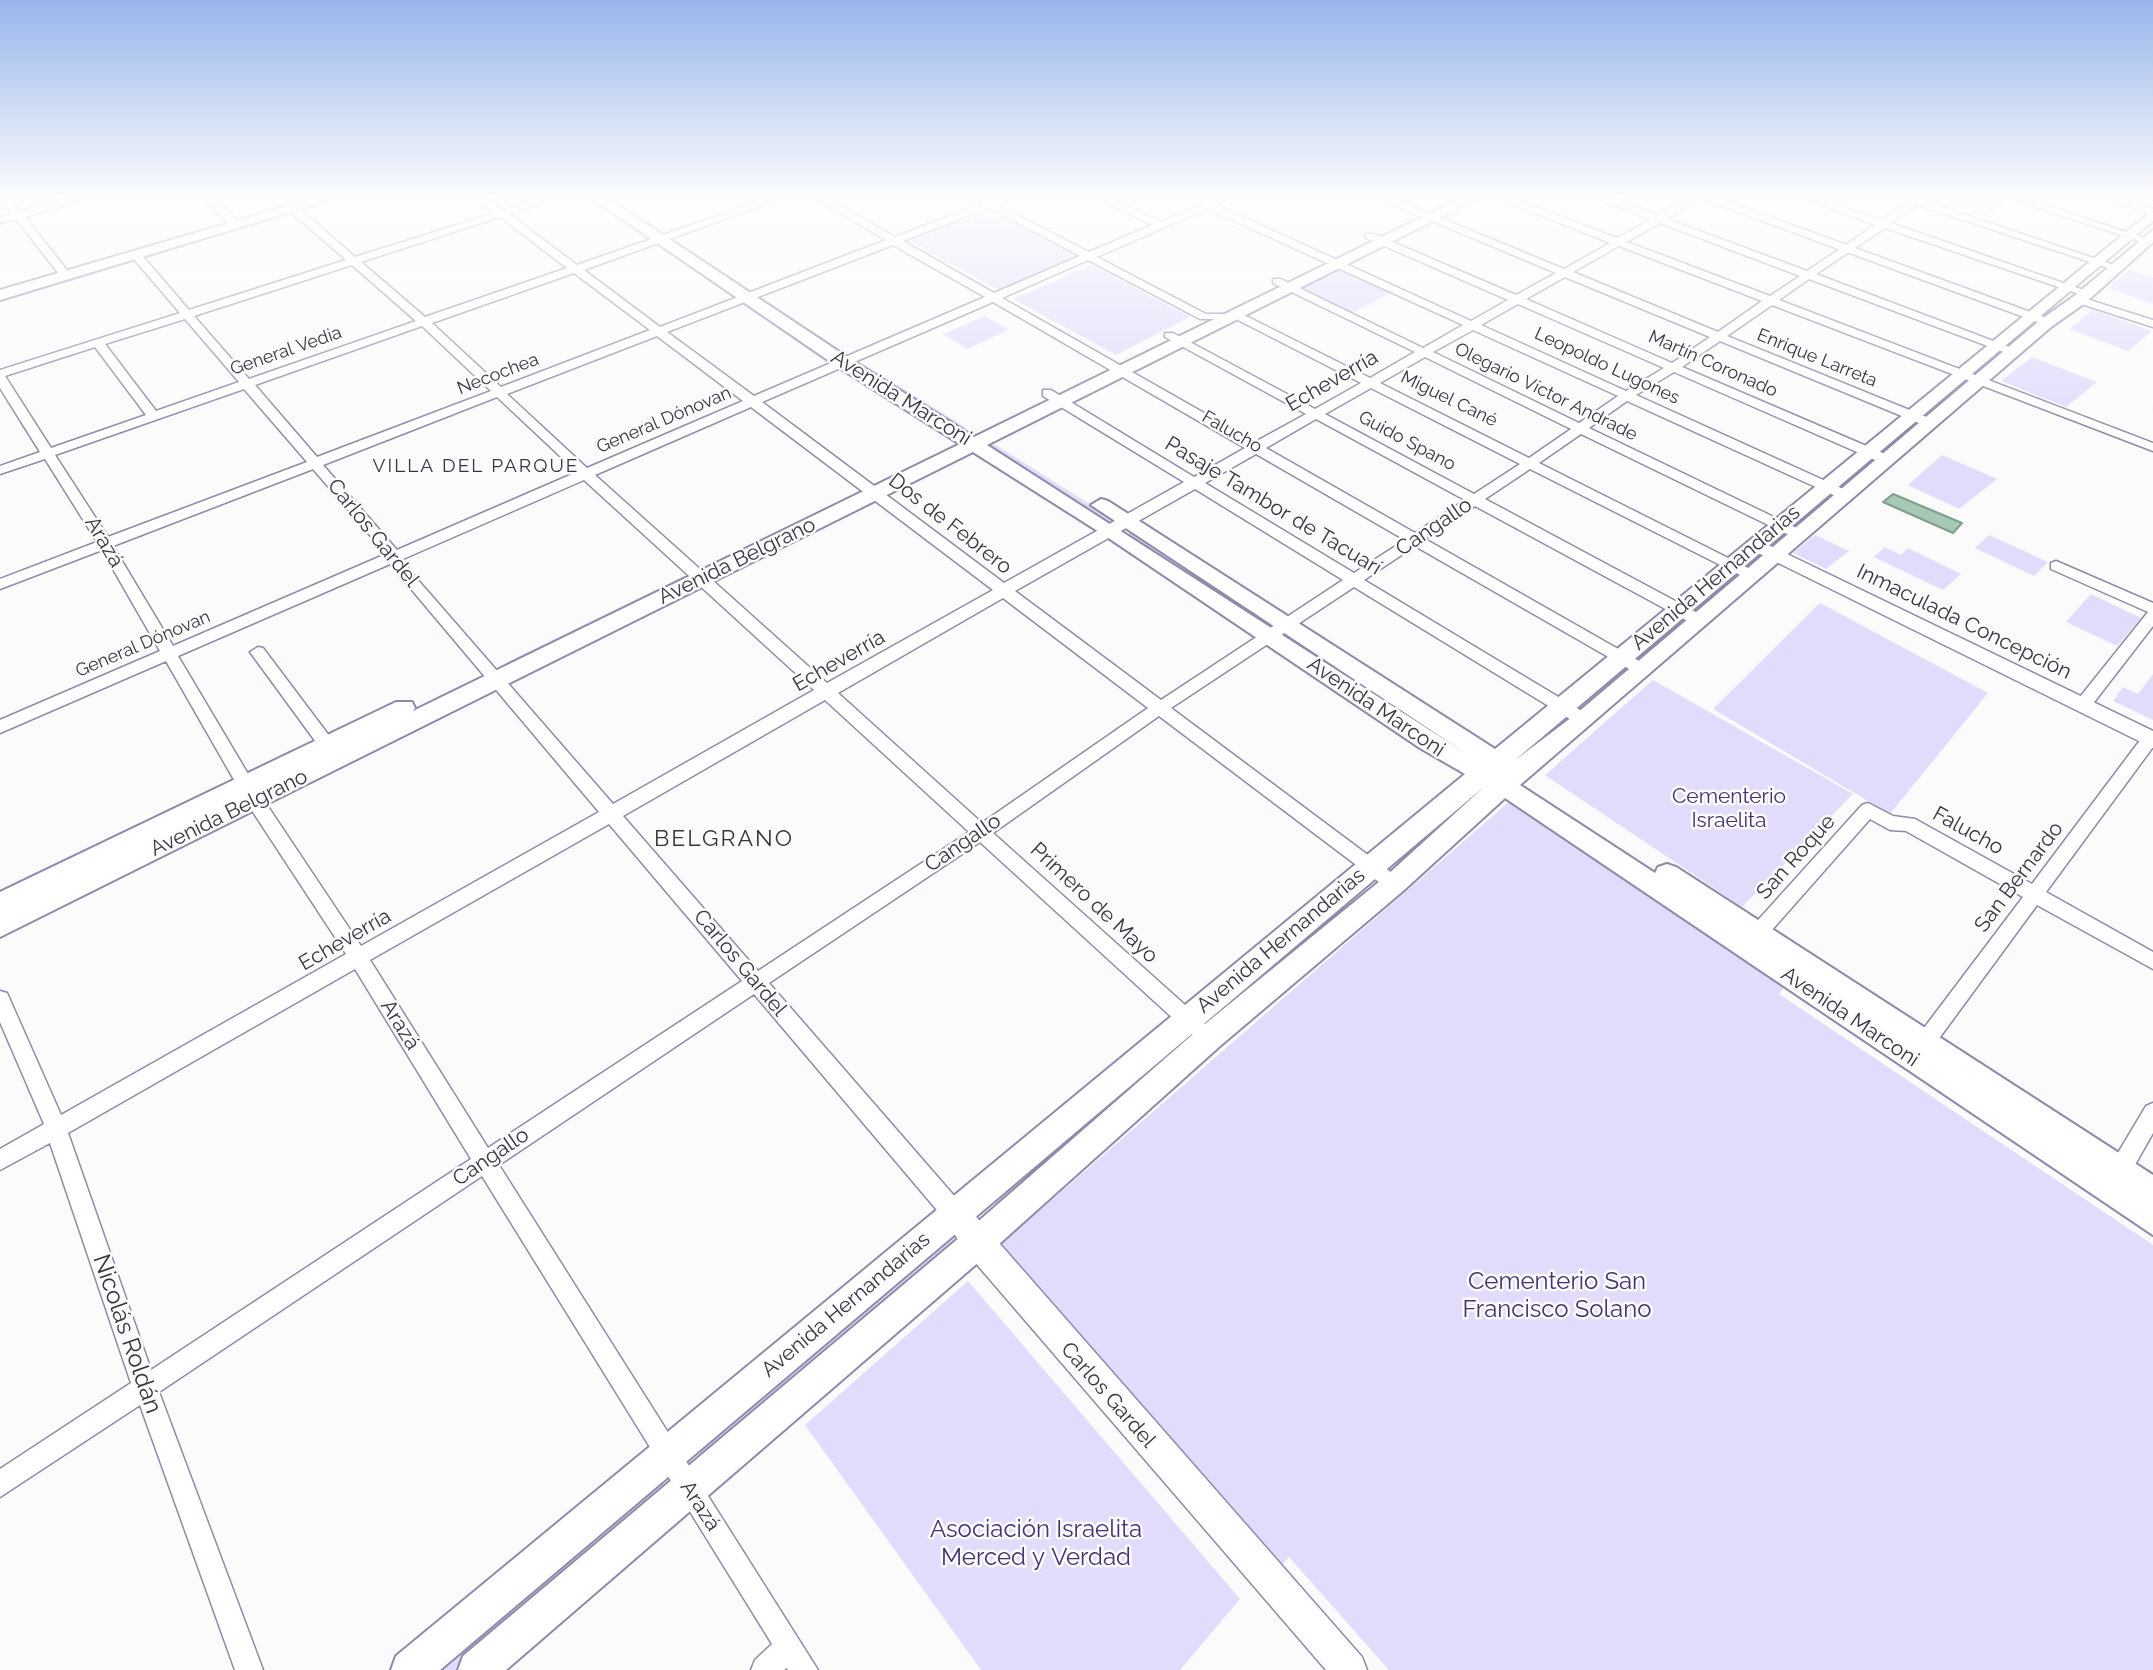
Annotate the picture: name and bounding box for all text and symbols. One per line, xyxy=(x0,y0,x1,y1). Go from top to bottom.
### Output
street label: General Vedia xyxy=(227,322,345,380)
street label: Leopoldo Lugones xyxy=(1531,323,1683,409)
street label: Enrique Larreta xyxy=(1754,324,1880,392)
street label: Martín Coronado xyxy=(1645,326,1781,402)
street label: Olegario Víctor Andrade xyxy=(1451,338,1641,446)
street label: Avenida Marconi xyxy=(826,345,976,451)
street label: Echeverría xyxy=(1281,345,1383,417)
street label: Necochea xyxy=(454,349,542,399)
street label: Miguel Cané xyxy=(1397,366,1501,432)
street label: General Dónovan xyxy=(593,382,735,458)
street label: Falucho xyxy=(1198,406,1266,458)
street label: Guido Spano xyxy=(1355,406,1459,476)
street label: Pasaje Tambor de Tacuarí xyxy=(1160,431,1386,581)
district label: VILLA DEL PARQUE xyxy=(375,455,577,477)
street label: Dos de Febrero xyxy=(883,468,1017,580)
street label: Carlos Gardel xyxy=(322,474,424,592)
street label: Cangallo xyxy=(1391,492,1477,562)
street label: Avenida Hernandarias xyxy=(1627,500,1805,656)
street label: Arazá xyxy=(79,512,129,572)
street label: Avenida Belgrano xyxy=(654,512,820,610)
street label: Inmaculada Concepción xyxy=(1852,559,2076,685)
street label: General Dónovan xyxy=(72,606,214,682)
street label: Echeverría xyxy=(788,625,890,697)
street label: Avenida Marconi xyxy=(1302,652,1450,762)
street label: Avenida Belgrano xyxy=(146,764,312,862)
park label: Cementerio Israelita xyxy=(1672,784,1786,834)
street label: Falucho xyxy=(1928,801,2008,861)
street label: Cangallo xyxy=(920,808,1006,878)
street label: San Roque xyxy=(1751,809,1841,905)
street label: San Bernardo xyxy=(1969,817,2069,937)
district label: BELGRANO xyxy=(655,825,793,853)
street label: Primero de Mayo xyxy=(1025,837,1163,969)
street label: Avenida Hernandarias xyxy=(1192,863,1370,1019)
street label: Echeverría xyxy=(294,904,396,976)
street label: Carlos Gardel xyxy=(688,905,792,1021)
street label: Avenida Marconi xyxy=(1776,962,1924,1072)
street label: Arazá xyxy=(375,995,425,1055)
street label: Cangallo xyxy=(448,1122,534,1192)
street label: Avenida Hernandarias xyxy=(757,1227,935,1383)
street label: Nicolás Roldán xyxy=(86,1251,168,1417)
park label: Cementerio San Francisco Solano xyxy=(1463,1268,1651,1324)
street label: Carlos Gardel xyxy=(1055,1337,1161,1453)
street label: Arazá xyxy=(675,1476,725,1536)
park label: Asociación Israelita Merced y Verdad xyxy=(930,1516,1142,1572)

